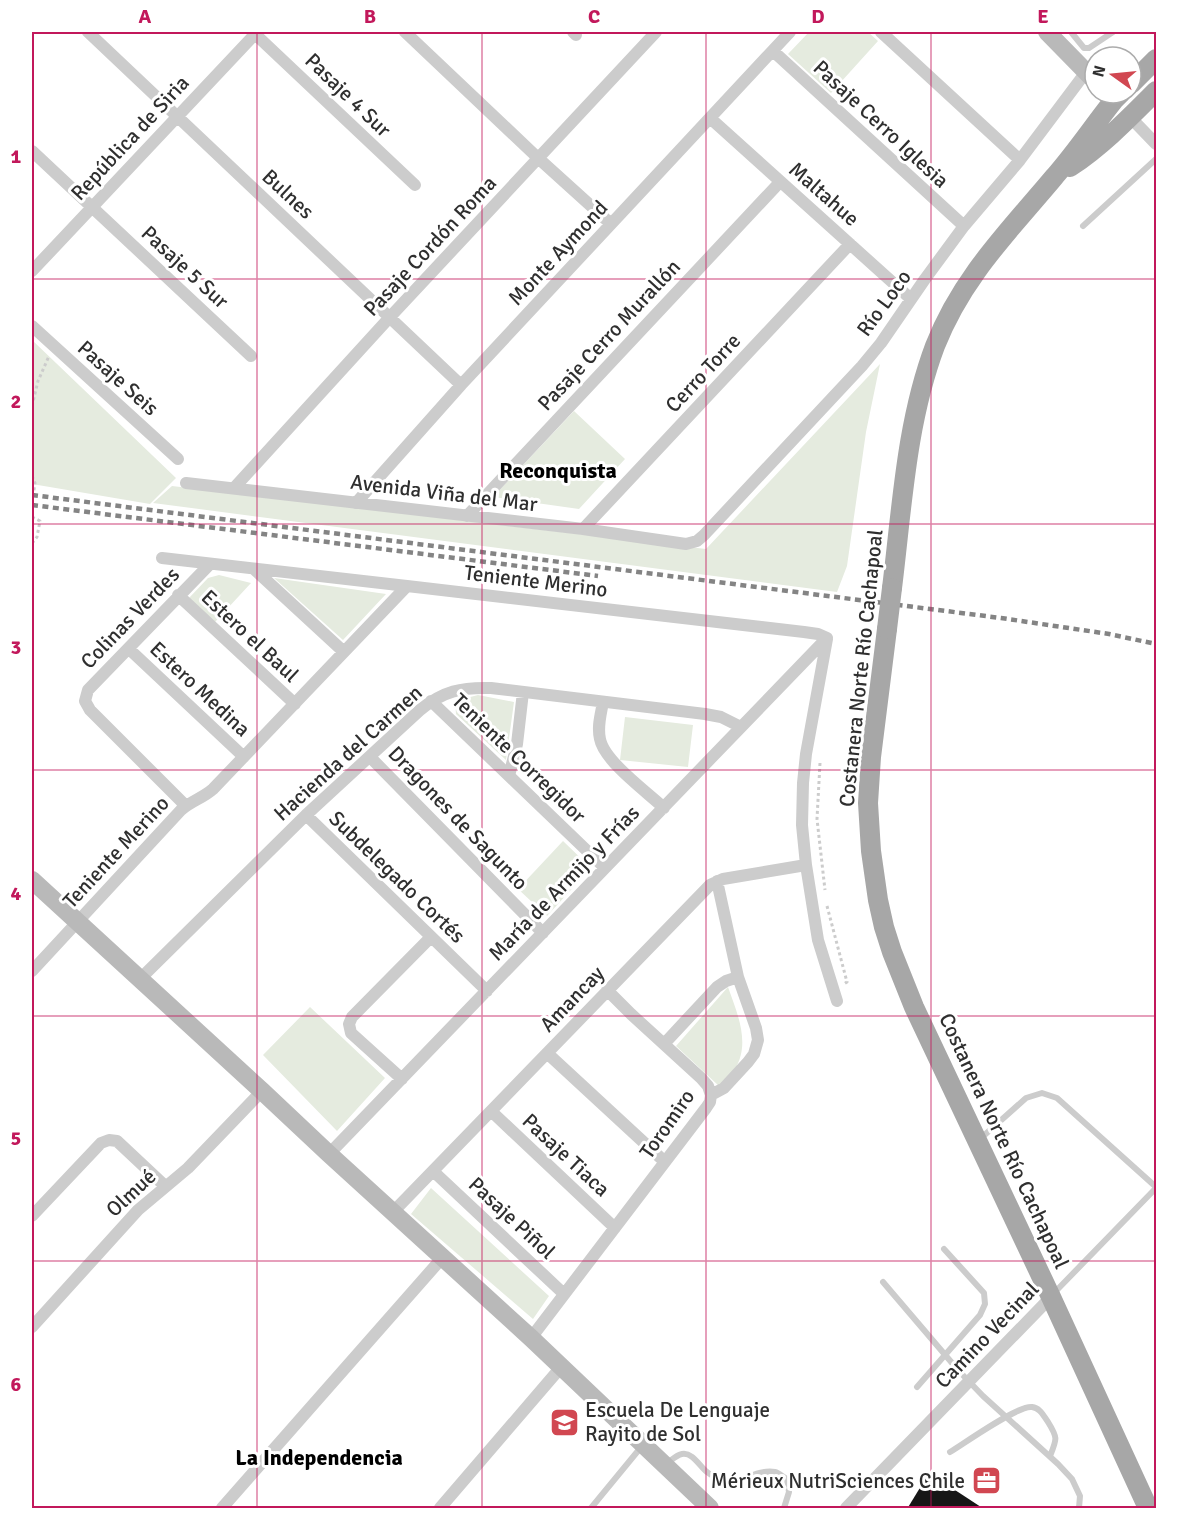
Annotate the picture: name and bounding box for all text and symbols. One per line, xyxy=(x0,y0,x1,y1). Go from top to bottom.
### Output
text: A xyxy=(139,4,152,29)
text: B xyxy=(364,4,376,29)
text: C xyxy=(588,4,600,29)
text: D xyxy=(811,4,825,29)
text: E xyxy=(1037,4,1049,29)
north arrow xyxy=(1083,45,1143,105)
street label: Pasaje 4 Sur xyxy=(299,48,397,143)
street label: Pasaje Cerro Iglesia xyxy=(808,55,954,193)
text: N xyxy=(1088,63,1111,79)
street label: República de Siria xyxy=(65,70,195,206)
text: 1 xyxy=(11,144,22,169)
street label: Maltahue xyxy=(783,156,865,232)
street label: Bulnes xyxy=(257,164,319,224)
street label: Pasaje Cordón Roma xyxy=(358,170,502,322)
street label: Monte Aymond xyxy=(503,195,613,311)
street label: Pasaje 5 Sur xyxy=(136,220,234,314)
street label: Pasaje Cerro Murallón xyxy=(532,254,686,416)
street label: Río Loco xyxy=(851,265,917,341)
street label: Cerro Torre xyxy=(660,328,746,418)
street label: Pasaje Seis xyxy=(72,335,164,421)
text: 2 xyxy=(11,389,21,414)
district label: Reconquista xyxy=(499,457,617,484)
street label: Avenida Viña del Mar xyxy=(349,469,539,517)
street label: Costanera Norte Río Cachapoal xyxy=(833,528,889,808)
street label: Teniente Merino xyxy=(463,559,609,603)
street label: Colinas Verdes xyxy=(75,562,185,674)
street label: Estero el Baul xyxy=(196,584,304,688)
text: 3 xyxy=(11,635,21,660)
street label: Estero Medina xyxy=(144,636,256,742)
street label: Hacienda del Carmen xyxy=(268,679,428,827)
street label: Teniente Corregidor xyxy=(447,688,592,829)
street label: Dragones de Sagunto xyxy=(383,741,533,895)
street label: Teniente Merino xyxy=(57,790,175,914)
street label: María de Armijo y Frías xyxy=(483,800,645,966)
street label: Subdelegado Cortés xyxy=(324,805,470,949)
text: 4 xyxy=(11,881,22,906)
street label: Amancay xyxy=(534,960,610,1037)
street label: Costanera Norte Río Cachapoal xyxy=(933,1009,1075,1273)
street label: Toromiro xyxy=(634,1084,700,1164)
street label: Pasaje Tiaca xyxy=(517,1108,615,1202)
text: 5 xyxy=(11,1126,21,1151)
street label: Olmué xyxy=(101,1163,161,1223)
street label: Pasaje Piñol xyxy=(463,1171,561,1265)
street label: Camino Vecinal xyxy=(930,1276,1044,1394)
text: 6 xyxy=(11,1372,22,1397)
place label: Escuela De Lenguaje Rayito de Sol xyxy=(585,1397,770,1447)
school or university icon: Escuela De Lenguaje Rayito de Sol xyxy=(548,1406,580,1438)
district label: La Independencia xyxy=(235,1444,403,1471)
office icon: Mérieux NutriSciences Chile xyxy=(970,1465,1002,1497)
place label: Mérieux NutriSciences Chile xyxy=(711,1468,965,1494)

